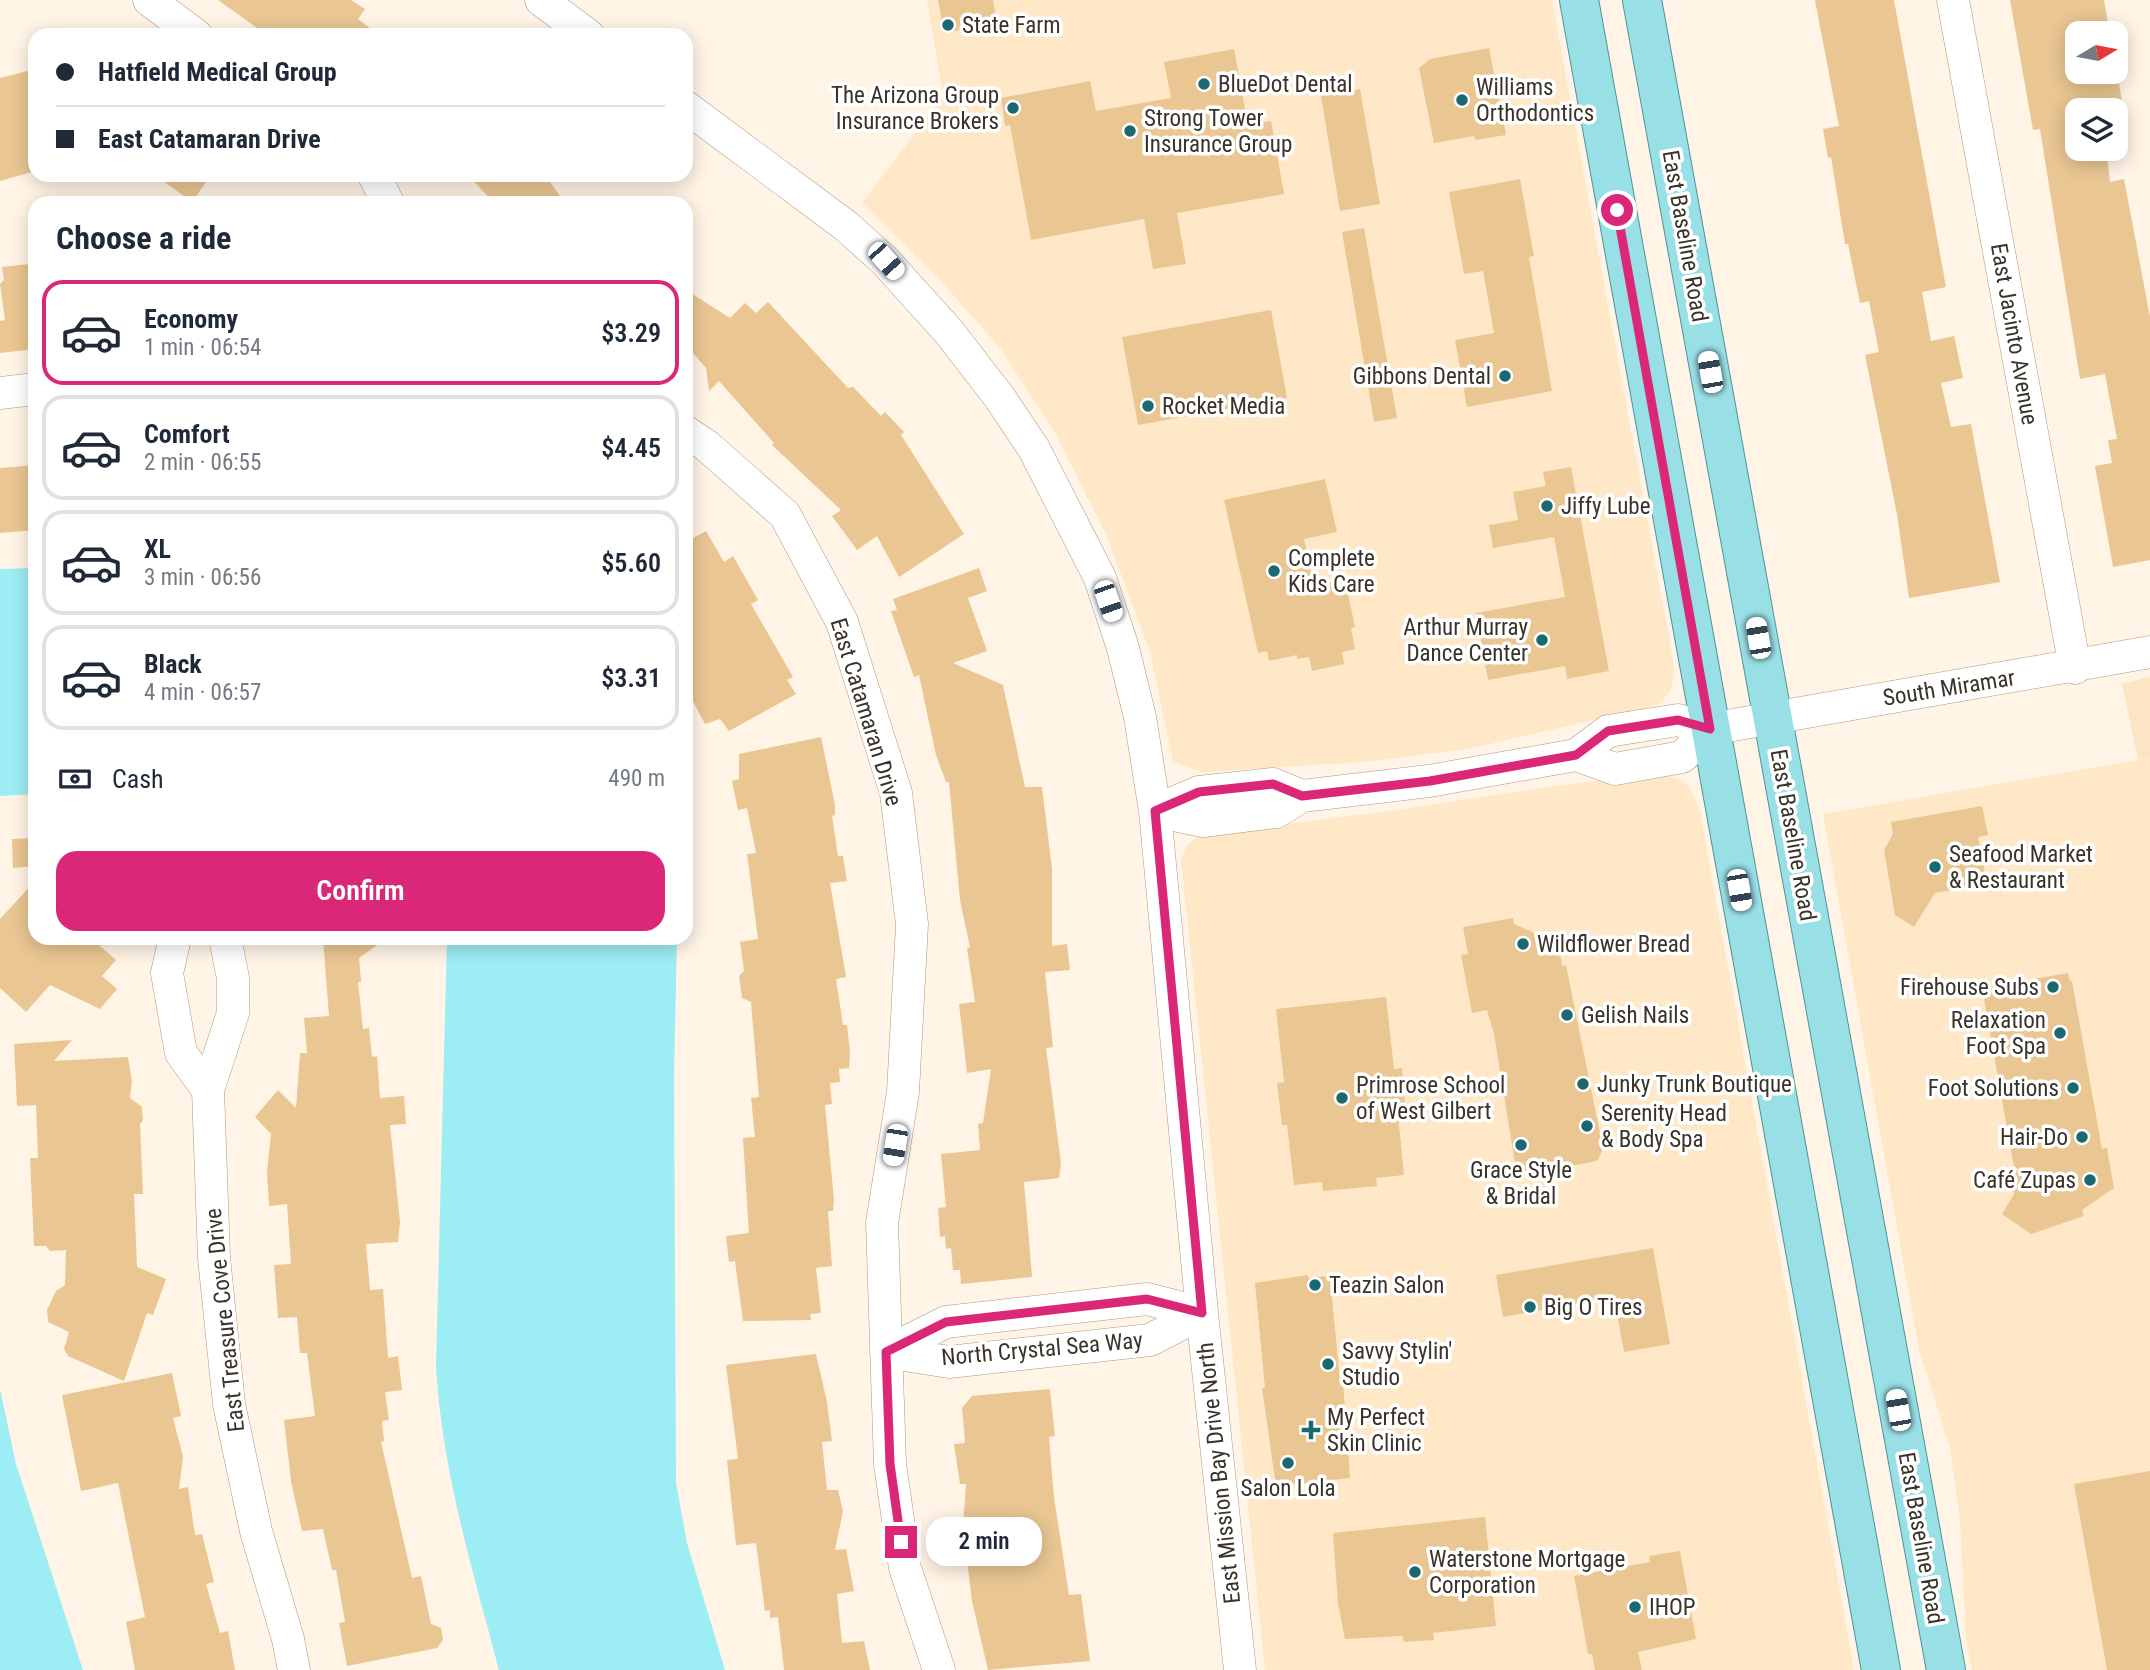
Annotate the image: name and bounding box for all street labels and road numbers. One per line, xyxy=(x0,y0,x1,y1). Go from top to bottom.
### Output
street label: East Baseline Road xyxy=(1657,148,1713,324)
street label: East Jacinto Avenue xyxy=(1985,241,2043,427)
street label: East Catamaran Drive xyxy=(825,615,907,809)
street label: South Miramar xyxy=(1881,664,2017,712)
street label: East Baseline Road xyxy=(1765,747,1821,923)
street label: East Treasure Cove Drive xyxy=(200,1207,250,1433)
street label: North Crystal Sea Way xyxy=(940,1327,1144,1371)
street label: East Mission Bay Drive North xyxy=(1192,1341,1246,1605)
street label: East Baseline Road xyxy=(1893,1450,1949,1626)

